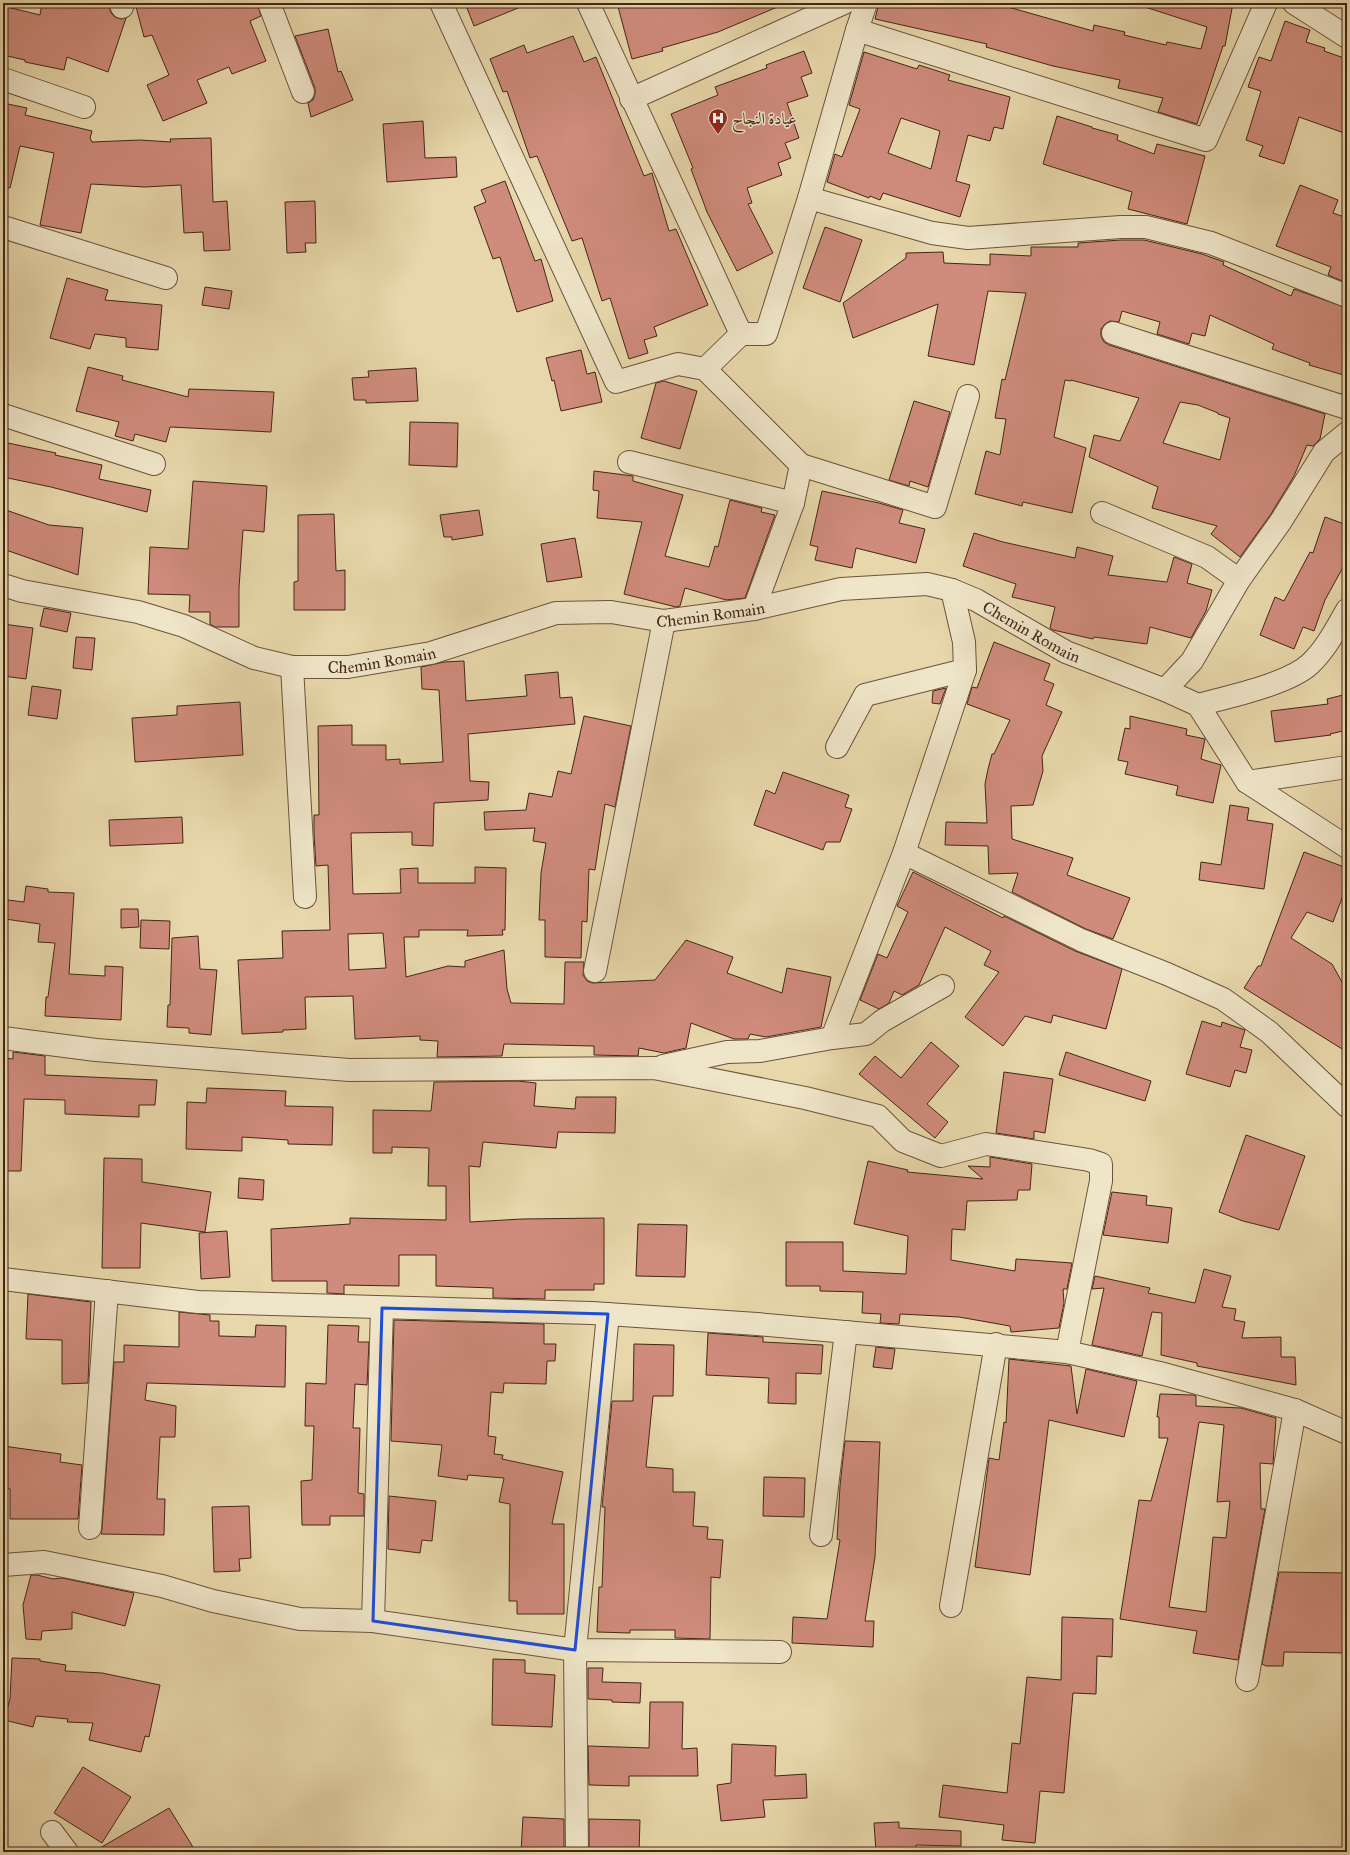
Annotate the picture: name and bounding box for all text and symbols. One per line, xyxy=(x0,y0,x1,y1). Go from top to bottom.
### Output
hospital icon: عيادة النجاح xyxy=(707,107,729,135)
place label: عيادة النجاح xyxy=(732,109,797,133)
street label: Chemin Romain xyxy=(655,597,767,631)
street label: Chemin Romain xyxy=(979,597,1083,666)
street label: Chemin Romain xyxy=(328,643,438,677)

